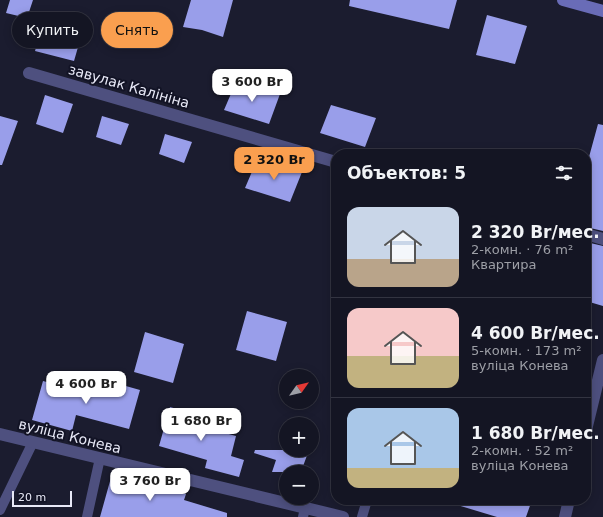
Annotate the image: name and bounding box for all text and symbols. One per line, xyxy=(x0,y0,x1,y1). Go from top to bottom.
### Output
chip: Купить xyxy=(12,12,93,48)
chip: Снять xyxy=(101,12,173,48)
street label: завулак Калініна xyxy=(67,61,191,111)
pin: 3 600 Br xyxy=(211,69,293,103)
text: 3 600 Br xyxy=(221,74,283,89)
pin: 2 320 Br xyxy=(233,147,315,181)
text: 2 320 Br xyxy=(243,152,305,167)
icon: filters xyxy=(553,162,575,184)
text: Объектов: 5 xyxy=(347,163,466,183)
text: 2 320 Br/мес. xyxy=(471,222,600,242)
icon: home xyxy=(379,223,427,271)
text: 2-комн. · 76 m² xyxy=(471,242,573,257)
text: Квартира xyxy=(471,257,536,272)
text: 4 600 Br/мес. xyxy=(471,323,600,343)
icon: home xyxy=(379,324,427,372)
text: 5-комн. · 173 m² xyxy=(471,343,581,358)
text: вуліца Конева xyxy=(471,358,569,373)
north arrow xyxy=(279,369,319,409)
map controls xyxy=(279,369,319,505)
pin: 4 600 Br xyxy=(45,371,127,405)
text: 4 600 Br xyxy=(55,376,117,391)
pin: 1 680 Br xyxy=(160,408,242,442)
text: 1 680 Br xyxy=(170,413,232,428)
street label: вуліца Конева xyxy=(17,416,123,456)
button: + xyxy=(279,417,319,457)
text: 1 680 Br/мес. xyxy=(471,423,600,443)
icon: home xyxy=(379,424,427,472)
text: 2-комн. · 52 m² xyxy=(471,443,573,458)
text: вуліца Конева xyxy=(471,458,569,473)
button: − xyxy=(279,465,319,505)
pin: 3 760 Br xyxy=(109,468,191,502)
text: 3 760 Br xyxy=(119,473,181,488)
scale bar xyxy=(12,489,72,508)
text: 20 m xyxy=(18,491,46,504)

